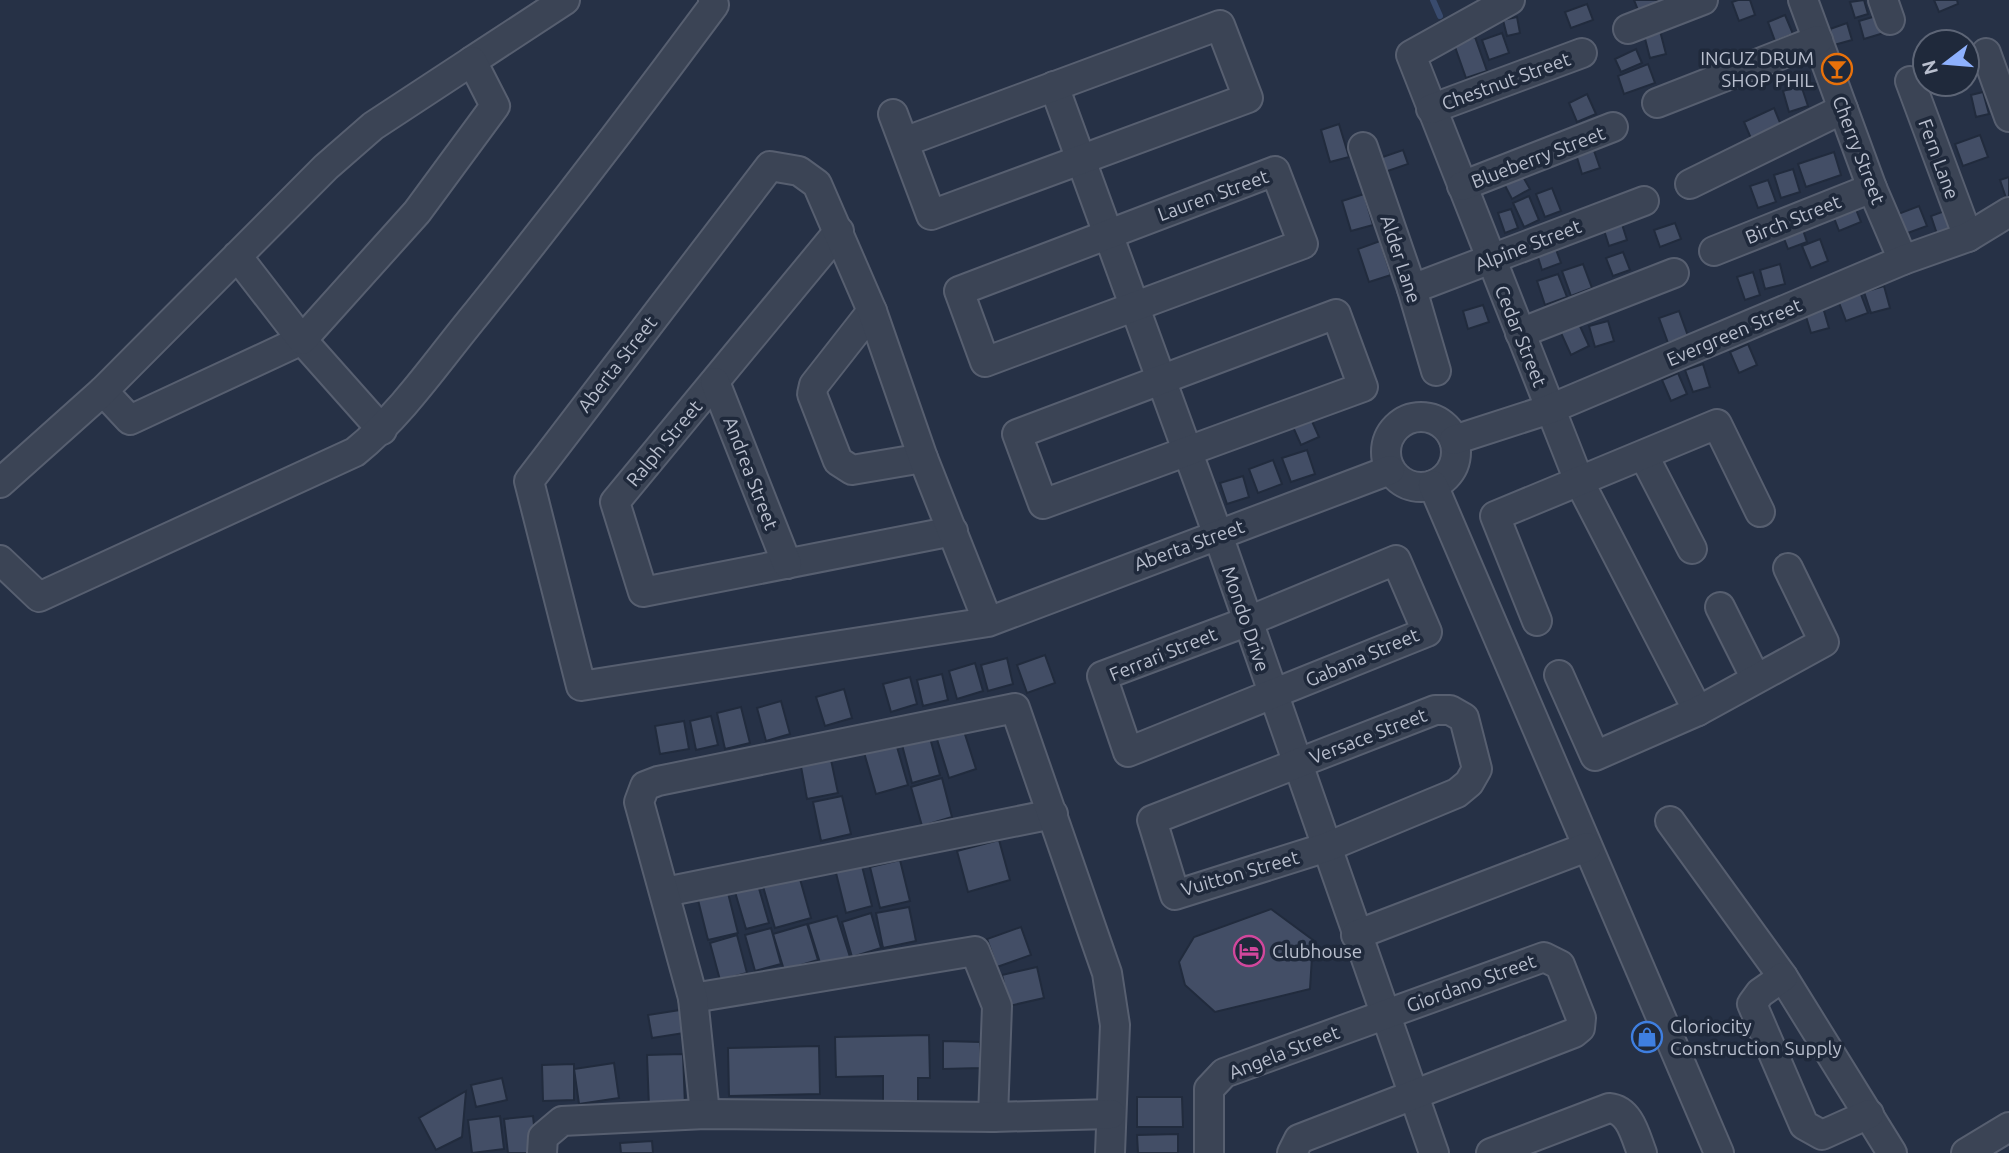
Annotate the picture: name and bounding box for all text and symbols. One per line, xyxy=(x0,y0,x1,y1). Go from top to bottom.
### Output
north arrow xyxy=(1911,28,1981,98)
street label: Chestnut Street xyxy=(1439,47,1574,114)
place label: INGUZ DRUM SHOP PHIL xyxy=(1700,47,1814,91)
bar icon: INGUZ DRUM SHOP PHIL xyxy=(1820,52,1854,86)
text: N xyxy=(1917,58,1942,78)
street label: Cherry Street xyxy=(1828,93,1890,208)
street label: Fern Lane xyxy=(1914,116,1964,202)
street label: Blueberry Street xyxy=(1468,121,1608,193)
street label: Lauren Street xyxy=(1155,165,1272,225)
street label: Birch Street xyxy=(1742,190,1844,248)
street label: Alder Lane xyxy=(1376,212,1426,306)
street label: Alpine Street xyxy=(1472,215,1585,275)
street label: Cedar Street xyxy=(1491,282,1552,390)
street label: Evergreen Street xyxy=(1663,293,1805,370)
street label: Aberta Street xyxy=(573,311,662,416)
street label: Ralph Street xyxy=(622,395,707,491)
street label: Andrea Street xyxy=(719,413,783,533)
street label: Aberta Street xyxy=(1131,515,1248,575)
street label: Mondo Drive xyxy=(1218,563,1274,675)
street label: Ferrari Street xyxy=(1106,622,1220,686)
street label: Gabana Street xyxy=(1302,623,1423,691)
street label: Versace Street xyxy=(1306,703,1430,768)
street label: Vuitton Street xyxy=(1179,846,1302,900)
hotel icon: Clubhouse xyxy=(1232,934,1266,968)
place label: Clubhouse xyxy=(1272,940,1362,962)
street label: Giordano Street xyxy=(1403,949,1539,1017)
place label: Gloriocity Construction Supply xyxy=(1670,1015,1842,1059)
shop icon: Gloriocity Construction Supply xyxy=(1630,1020,1664,1054)
street label: Angela Street xyxy=(1226,1021,1343,1083)

